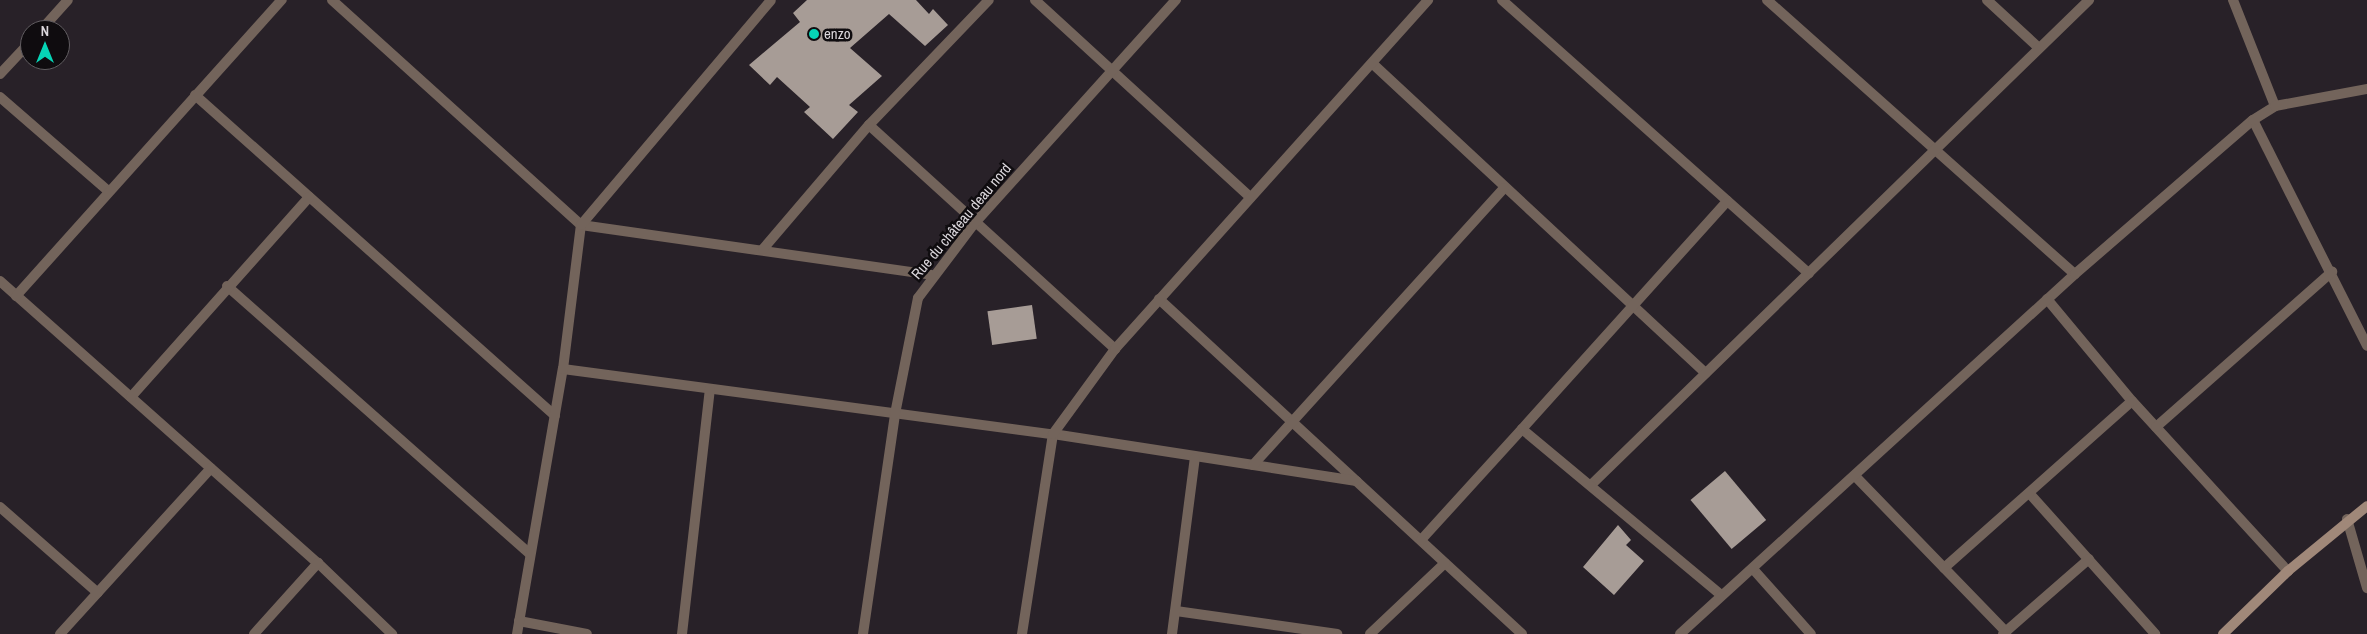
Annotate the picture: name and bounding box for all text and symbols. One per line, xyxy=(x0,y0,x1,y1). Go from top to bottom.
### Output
north arrow xyxy=(20,20,70,70)
text: N xyxy=(41,22,49,40)
place label: enzo xyxy=(824,25,851,43)
marker: enzo xyxy=(808,28,820,40)
street label: Rue du château deau nord xyxy=(907,159,1015,283)

